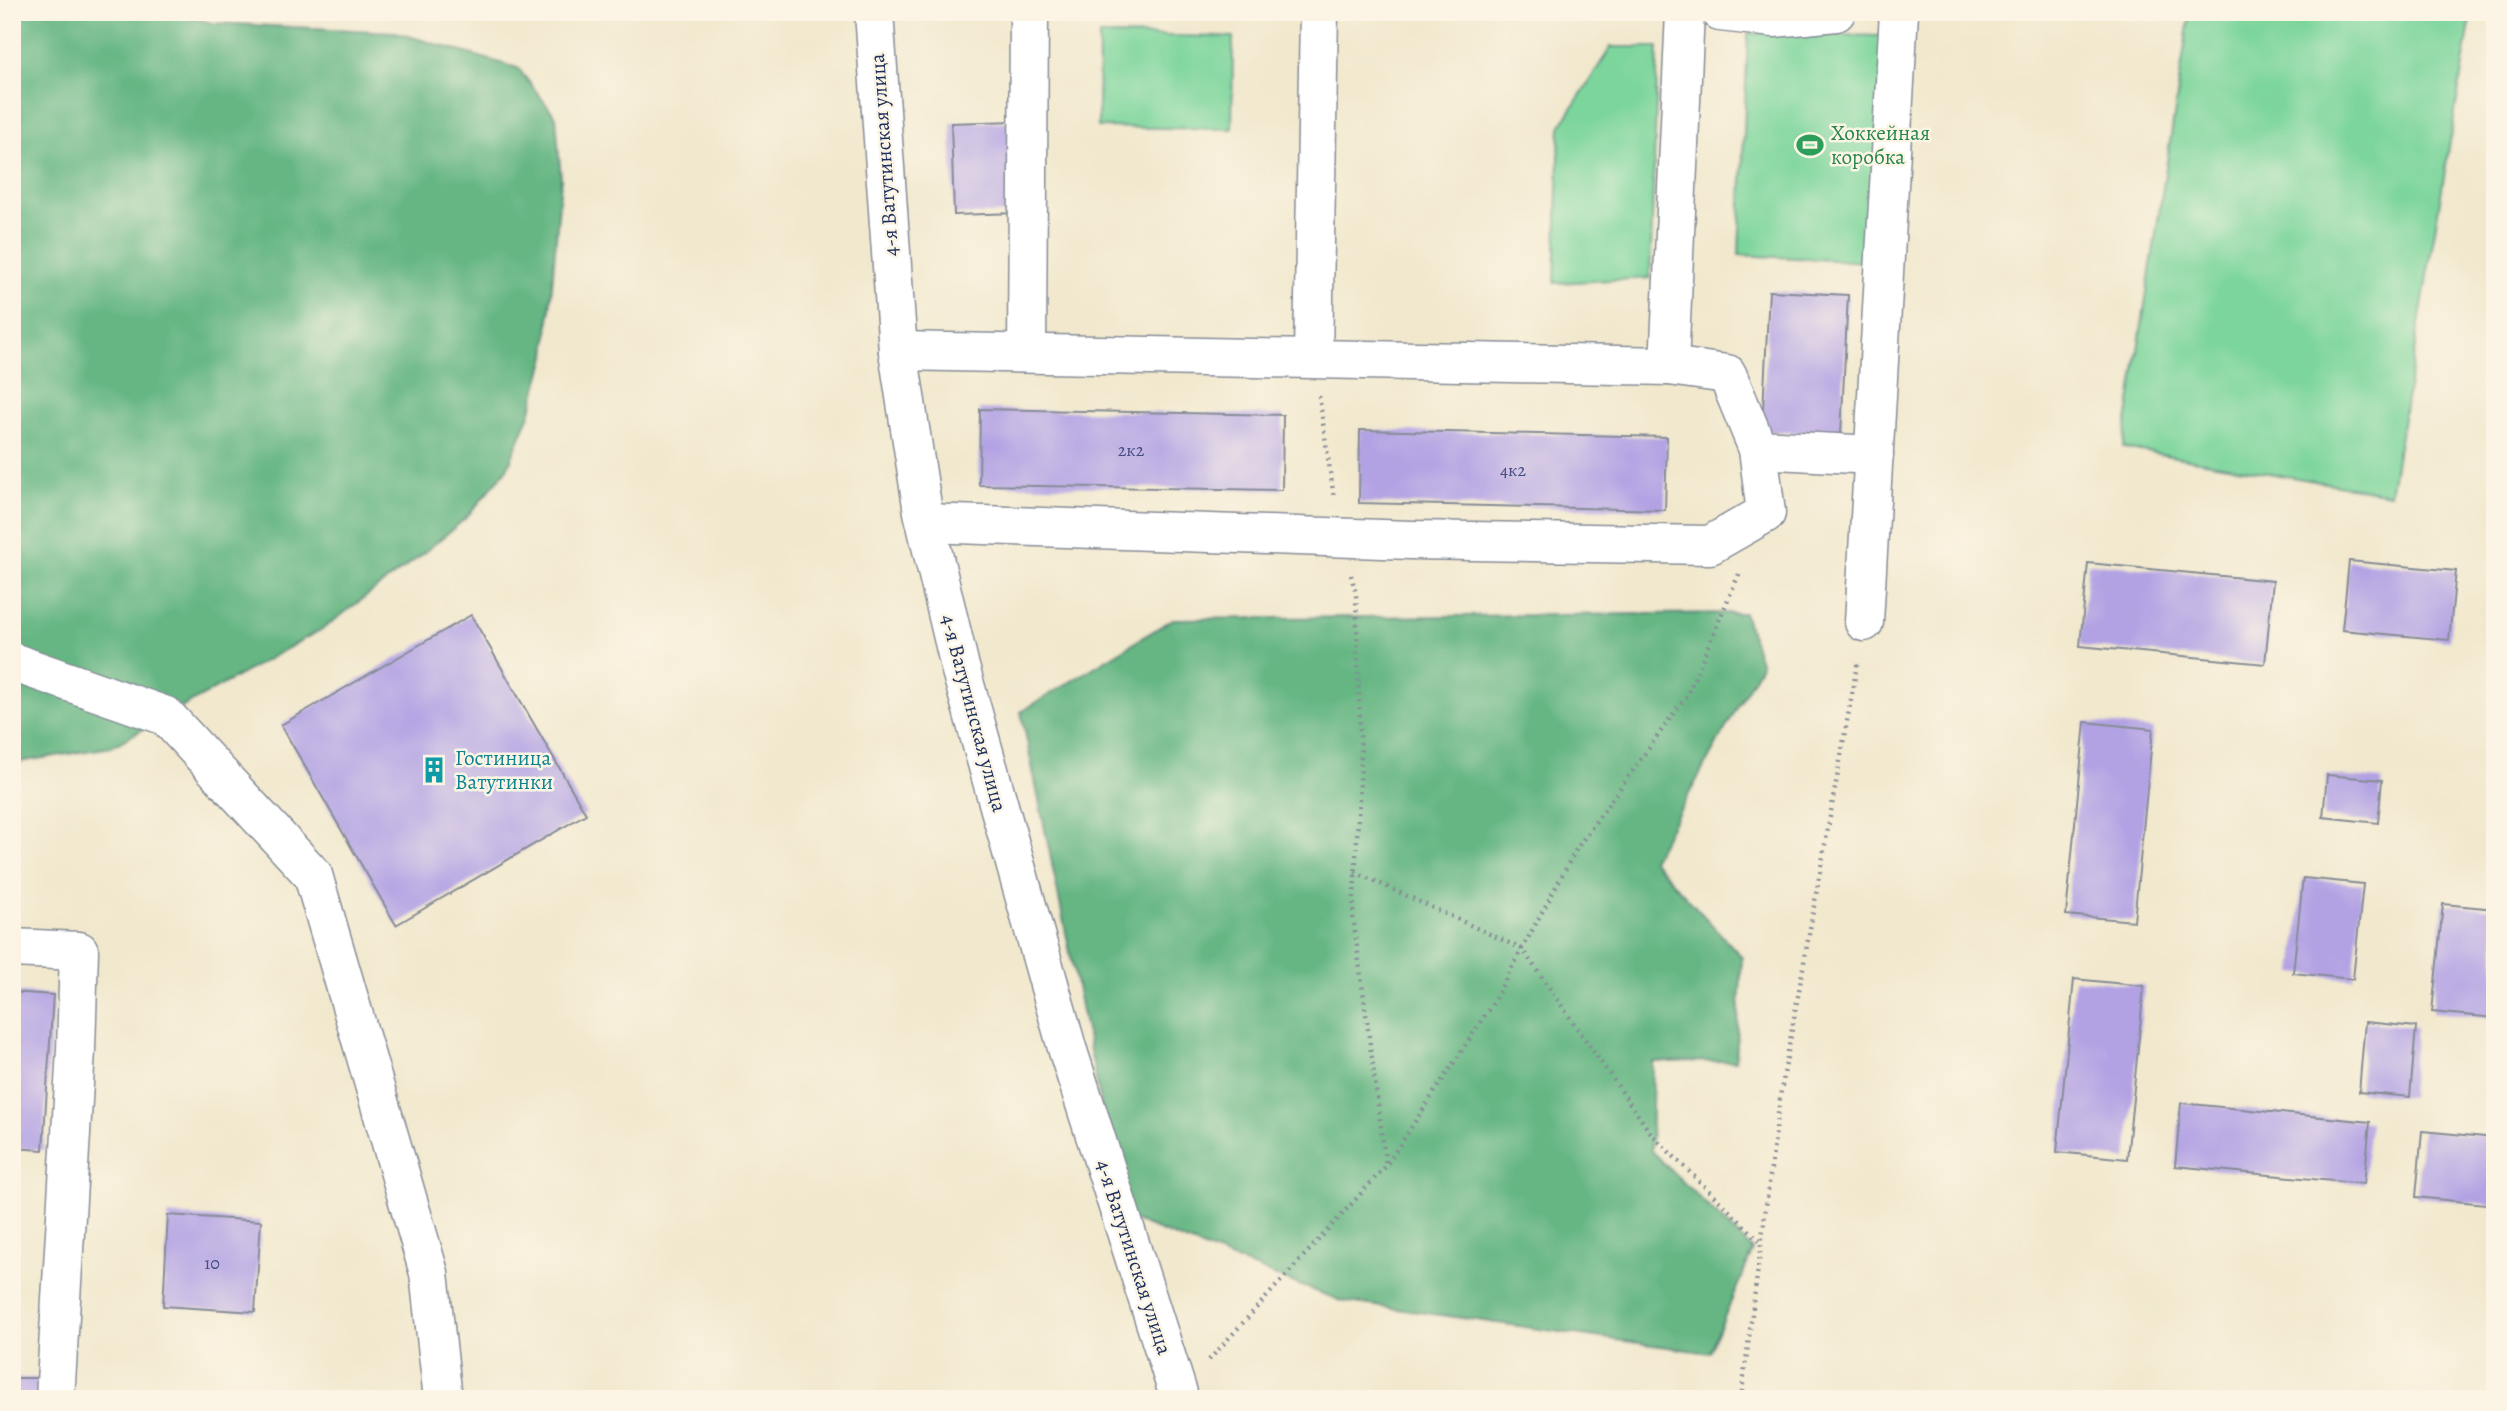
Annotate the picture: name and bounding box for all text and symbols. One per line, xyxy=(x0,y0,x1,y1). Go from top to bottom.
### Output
street label: 4-я Ватутинская улица xyxy=(863,52,905,257)
place label: Хоккейная коробка xyxy=(1831,119,1930,171)
sports icon: Хоккейная коробка xyxy=(1795,130,1825,160)
house number: 2к2 xyxy=(1118,438,1145,462)
house number: 4к2 xyxy=(1500,458,1526,482)
street label: 4-я Ватутинская улица xyxy=(934,611,1014,815)
place label: Гостиница Ватутинки xyxy=(455,744,553,796)
building icon: Гостиница Ватутинки xyxy=(419,755,449,785)
street label: 4-я Ватутинская улица xyxy=(1089,1156,1179,1358)
house number: 10 xyxy=(204,1251,220,1275)

